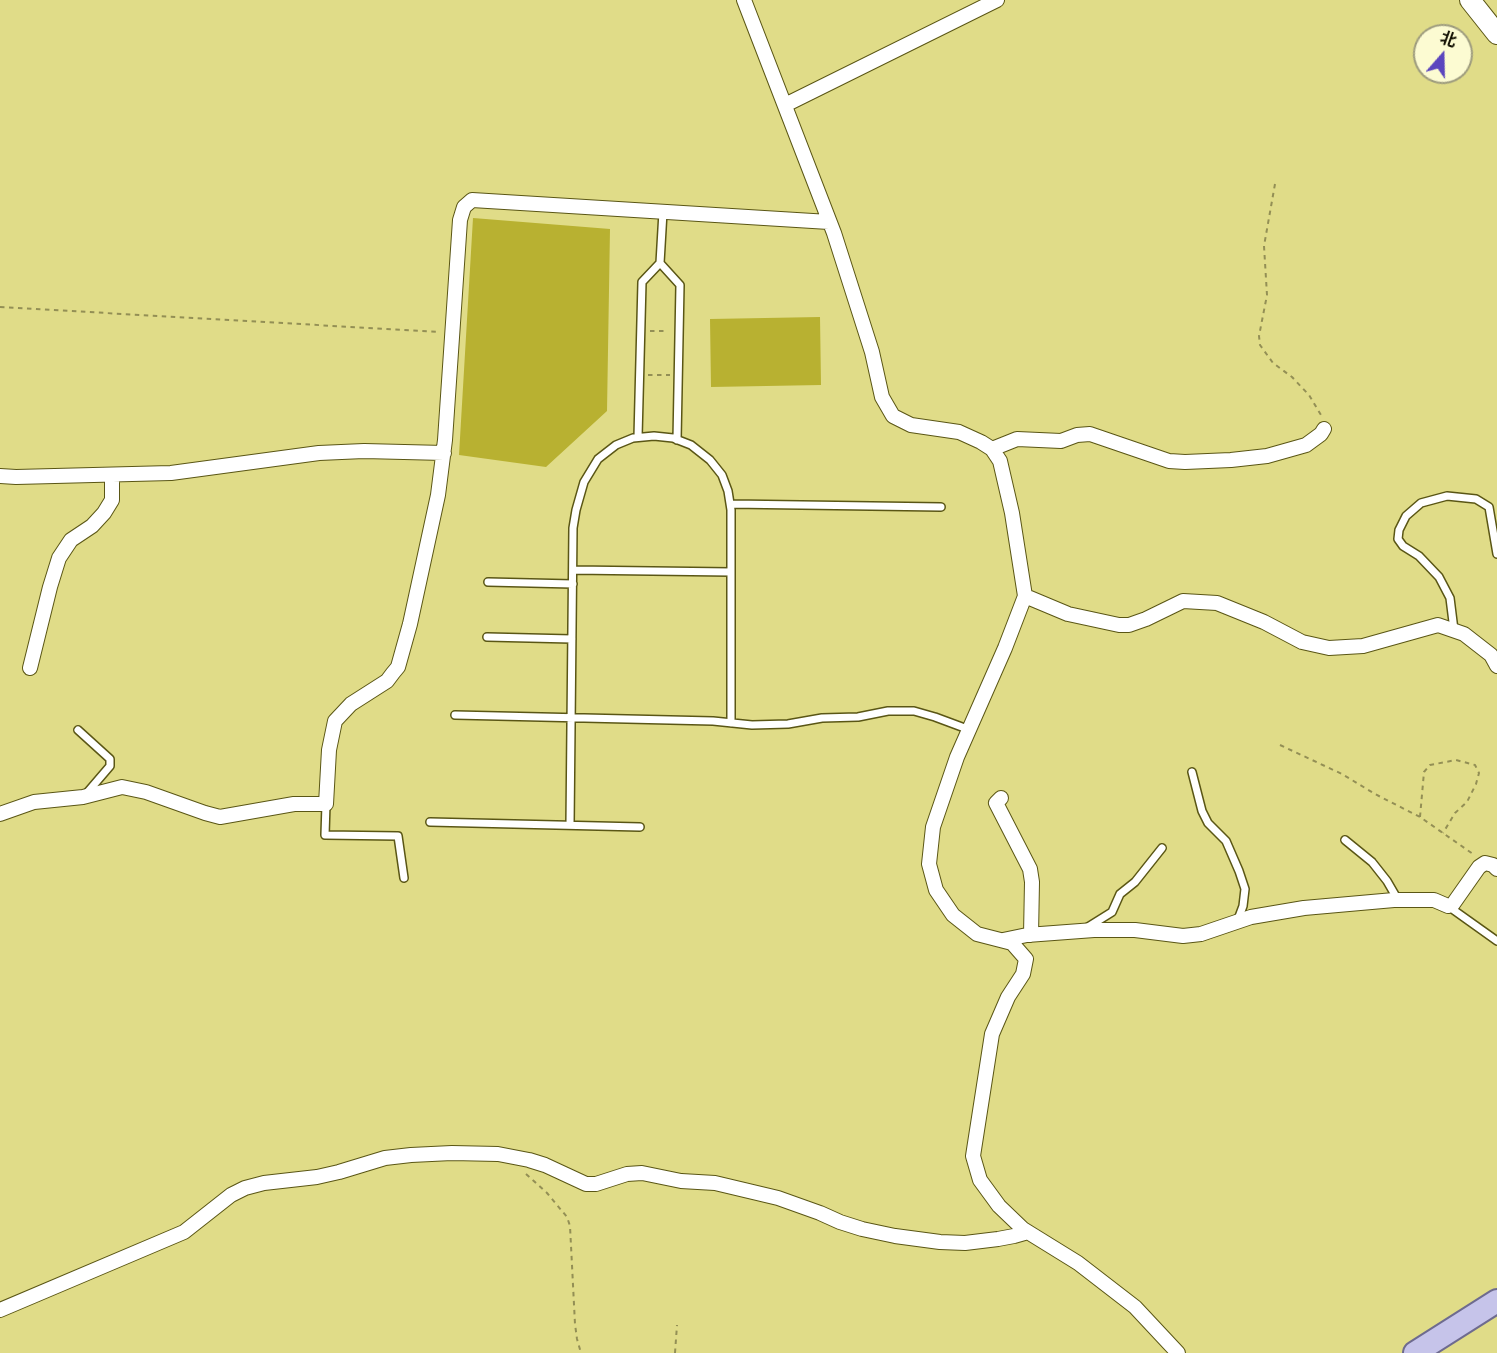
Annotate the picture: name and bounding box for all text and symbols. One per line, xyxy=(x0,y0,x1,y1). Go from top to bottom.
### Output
north arrow xyxy=(1413,24,1473,84)
text: 北 xyxy=(1437,25,1460,53)

